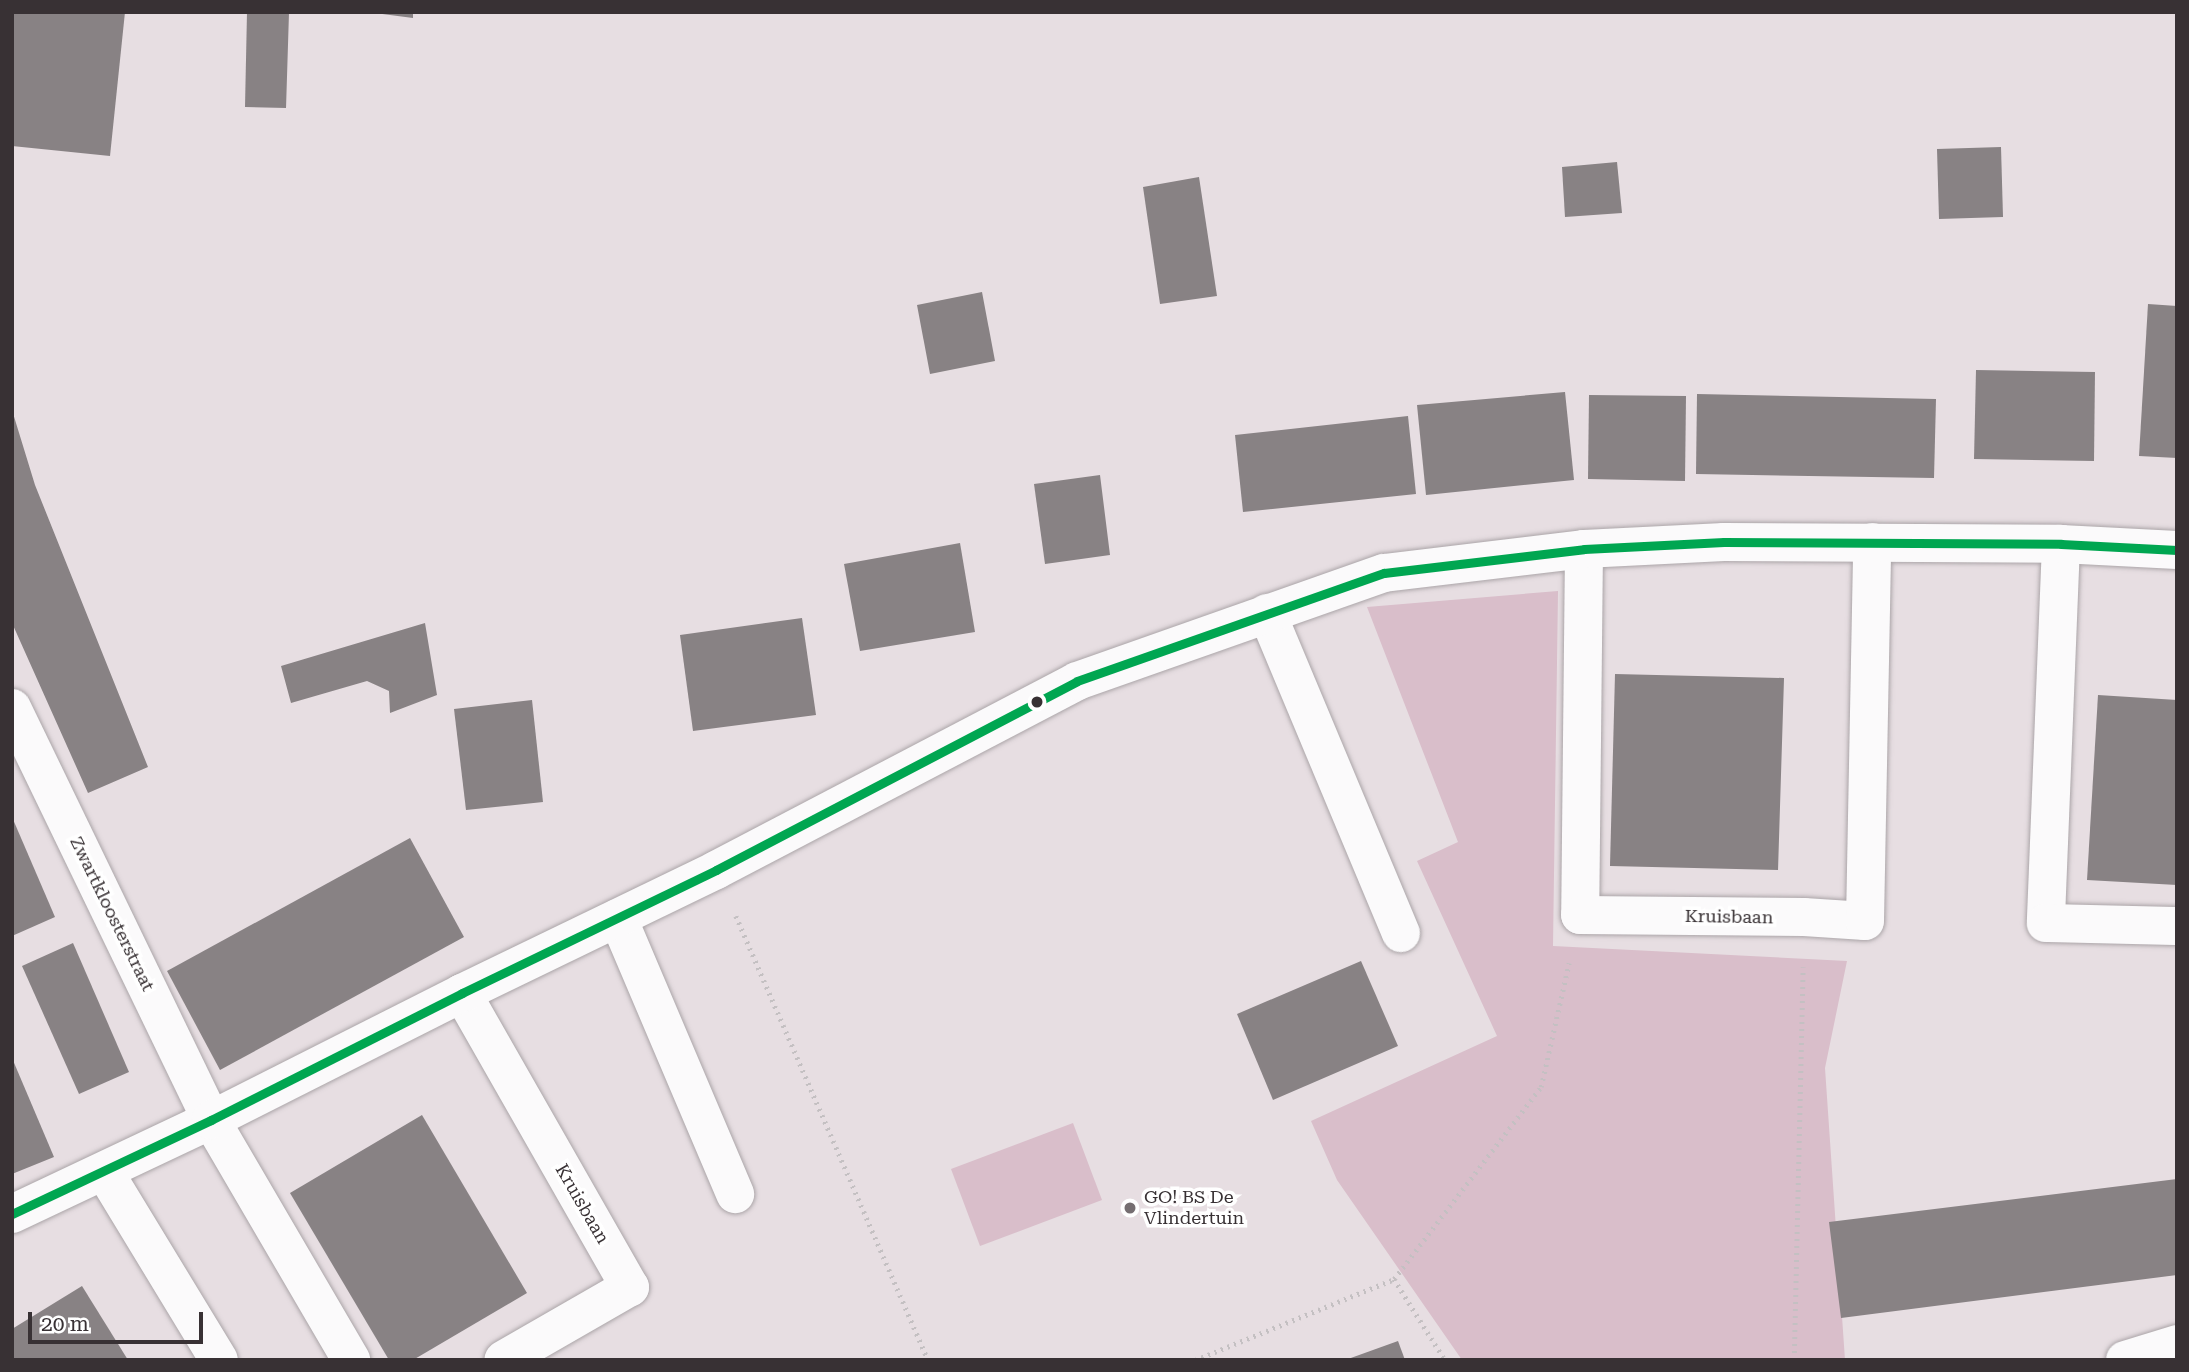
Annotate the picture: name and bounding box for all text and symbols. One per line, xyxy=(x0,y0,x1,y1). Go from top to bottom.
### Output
unlabelled marker xyxy=(1030,695,1044,709)
street label: Zwartkloosterstraat xyxy=(65,833,159,995)
street label: Kruisbaan xyxy=(1685,905,1773,929)
street label: Kruisbaan xyxy=(551,1160,613,1248)
place label: GO! BS De Vlindertuin xyxy=(1144,1187,1244,1230)
marker: GO! BS De Vlindertuin xyxy=(1122,1200,1138,1216)
scale bar xyxy=(32,1298,206,1342)
text: 20 m xyxy=(41,1312,89,1336)

